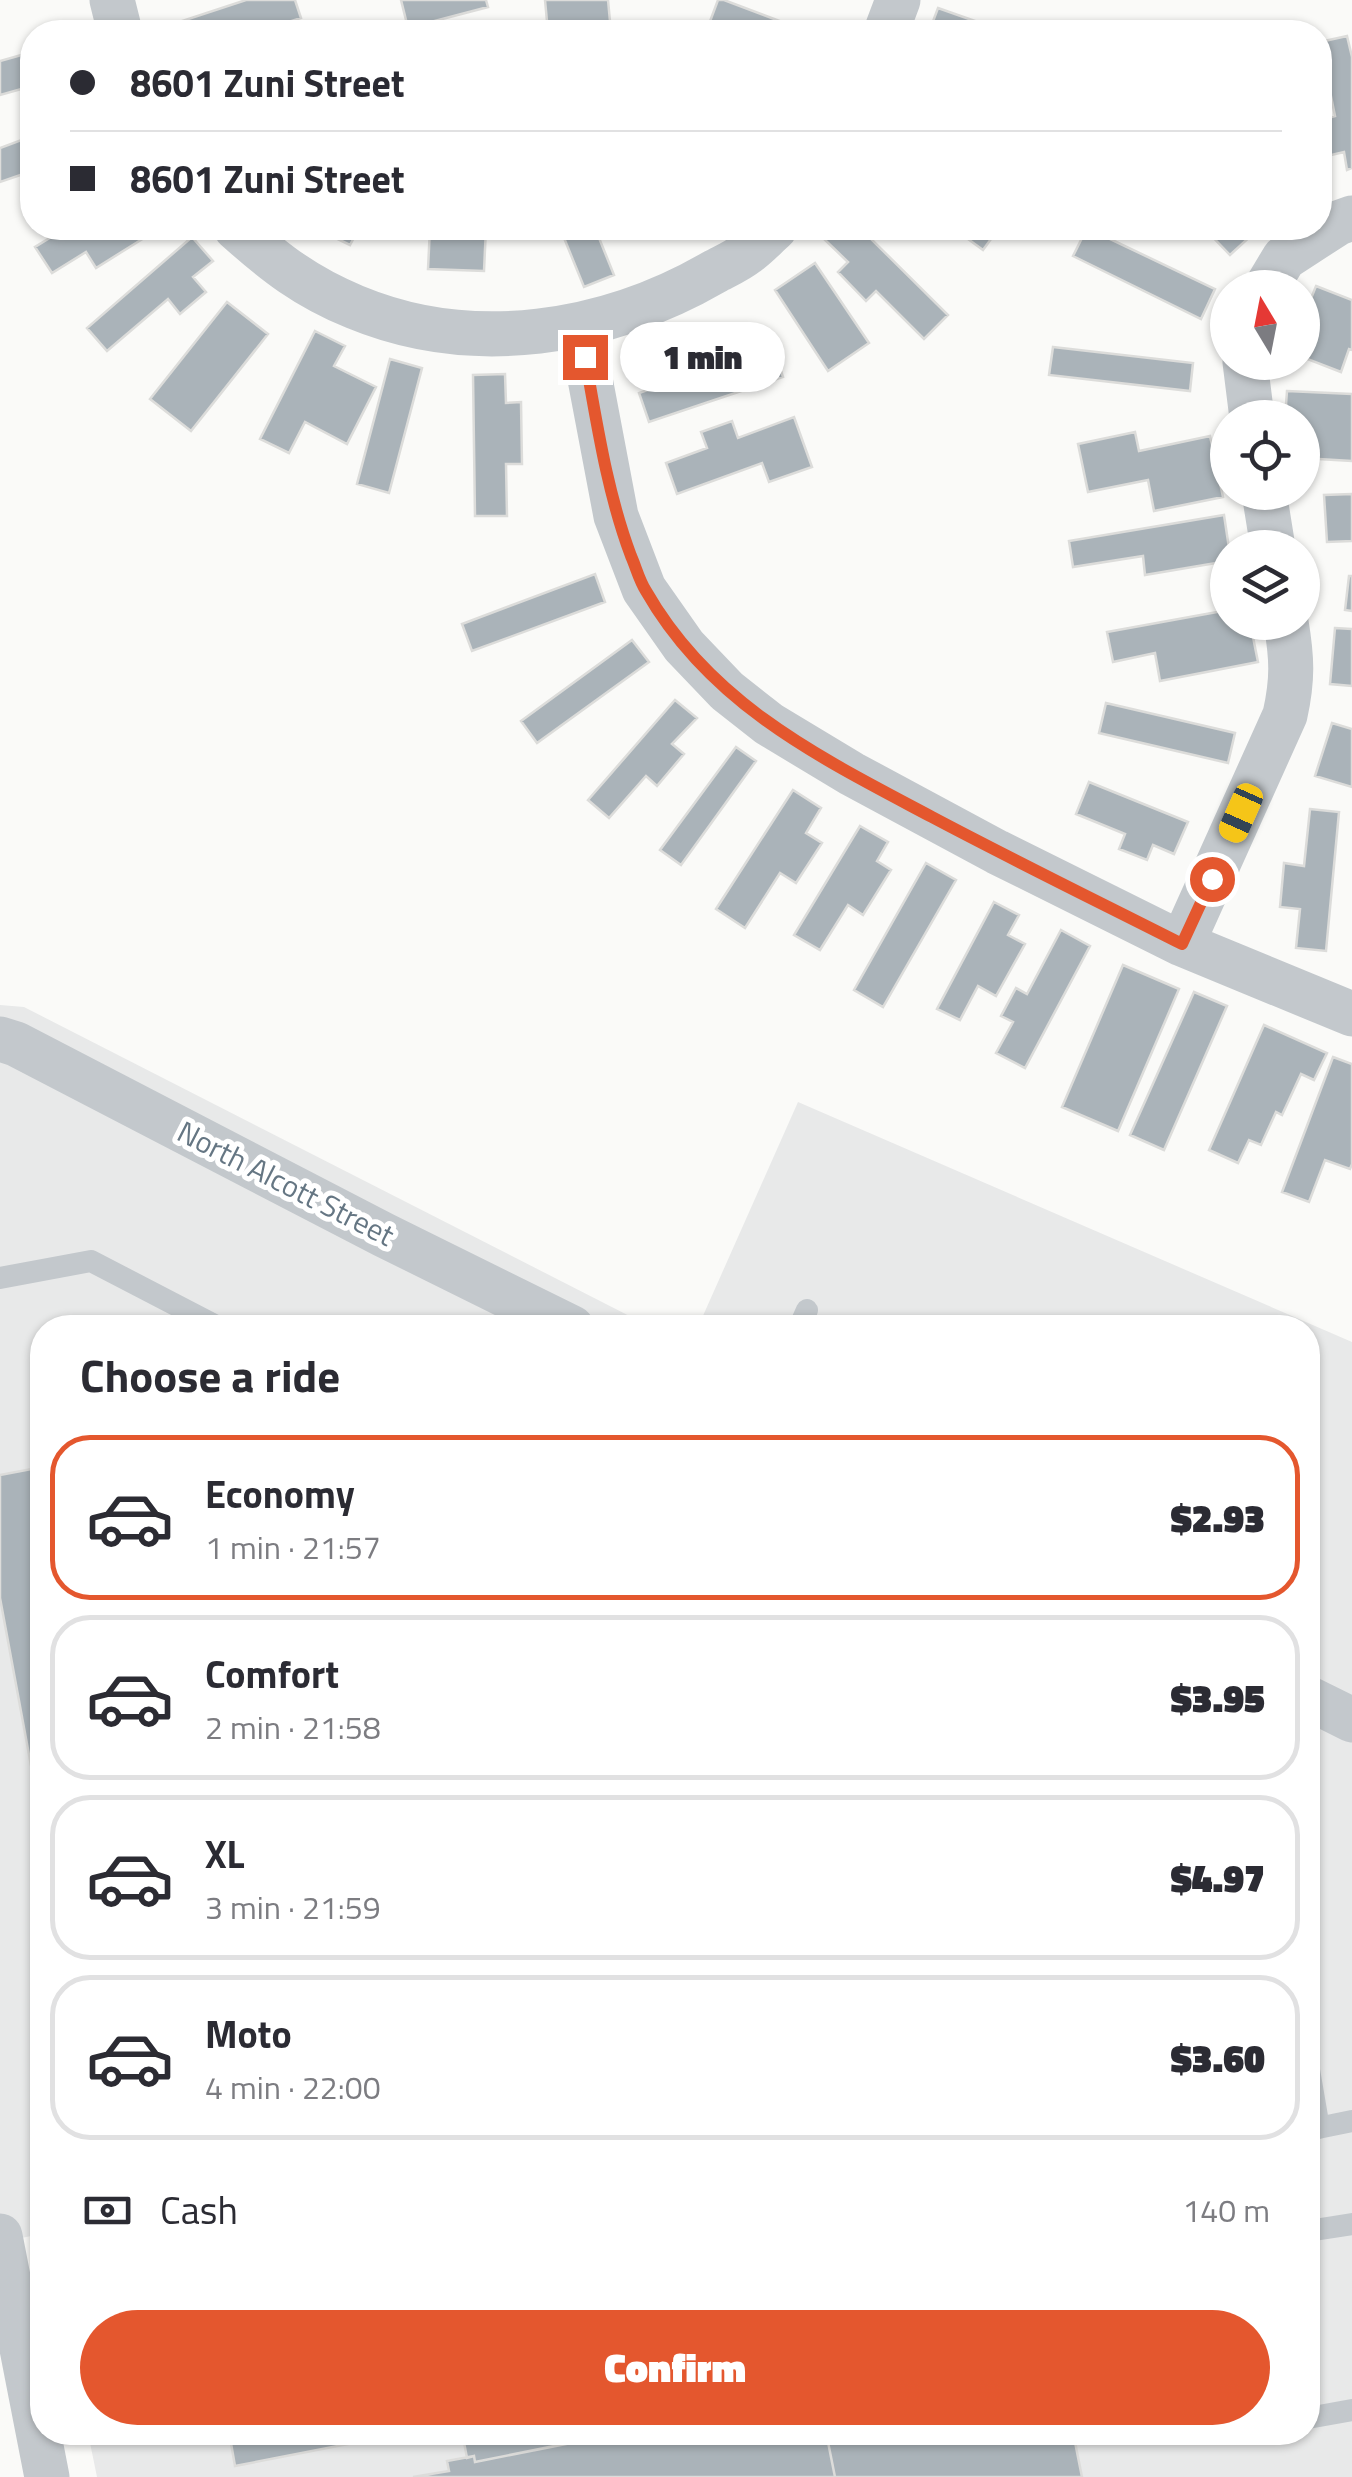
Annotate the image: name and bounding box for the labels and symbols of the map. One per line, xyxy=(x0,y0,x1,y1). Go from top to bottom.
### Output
north arrow xyxy=(1210,270,1320,380)
callout: 1 min xyxy=(620,322,785,392)
route end xyxy=(563,335,608,380)
car xyxy=(1215,779,1267,847)
route start xyxy=(1190,857,1235,902)
street label: North Alcott Street xyxy=(170,1108,403,1258)

